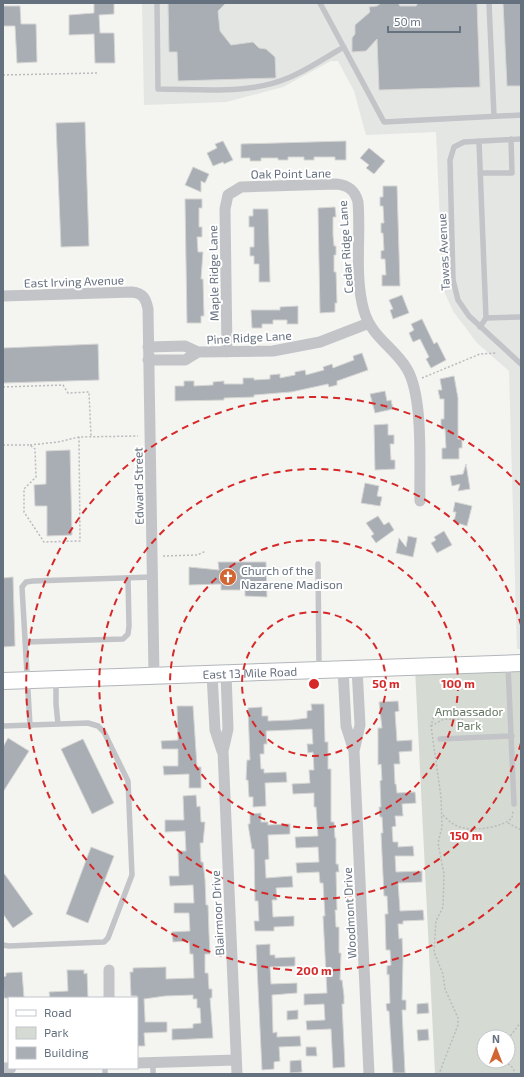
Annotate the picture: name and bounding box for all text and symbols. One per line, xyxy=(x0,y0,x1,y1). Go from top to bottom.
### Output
scale bar xyxy=(388,8,460,34)
text: 50 m xyxy=(394,14,421,28)
street label: Oak Point Lane xyxy=(251,165,331,181)
street label: Cedar Ridge Lane xyxy=(335,200,355,294)
street label: Tawas Avenue xyxy=(434,213,452,291)
street label: Maple Ridge Lane xyxy=(205,225,221,321)
street label: East Irving Avenue xyxy=(24,272,124,290)
street label: Pine Ridge Lane xyxy=(206,328,292,346)
street label: Edward Street xyxy=(130,447,146,525)
place label: Church of the Nazarene Madison xyxy=(241,563,343,591)
church icon: Church of the Nazarene Madison xyxy=(218,567,238,587)
street label: East 13 Mile Road xyxy=(202,664,297,681)
text: 50 m xyxy=(372,676,400,690)
text: 100 m xyxy=(441,676,475,690)
centre of rings xyxy=(307,677,321,691)
park label: Ambassador Park xyxy=(435,704,504,732)
text: 150 m xyxy=(450,828,482,842)
street label: Woodmont Drive xyxy=(340,867,358,959)
street label: Blairmoor Drive xyxy=(208,870,226,956)
text: 200 m xyxy=(296,963,332,977)
legend xyxy=(8,997,138,1069)
text: Road xyxy=(44,1005,72,1019)
text: Park xyxy=(44,1025,69,1039)
north arrow xyxy=(476,1029,516,1069)
text: N xyxy=(492,1032,500,1045)
text: Building xyxy=(44,1045,89,1059)

